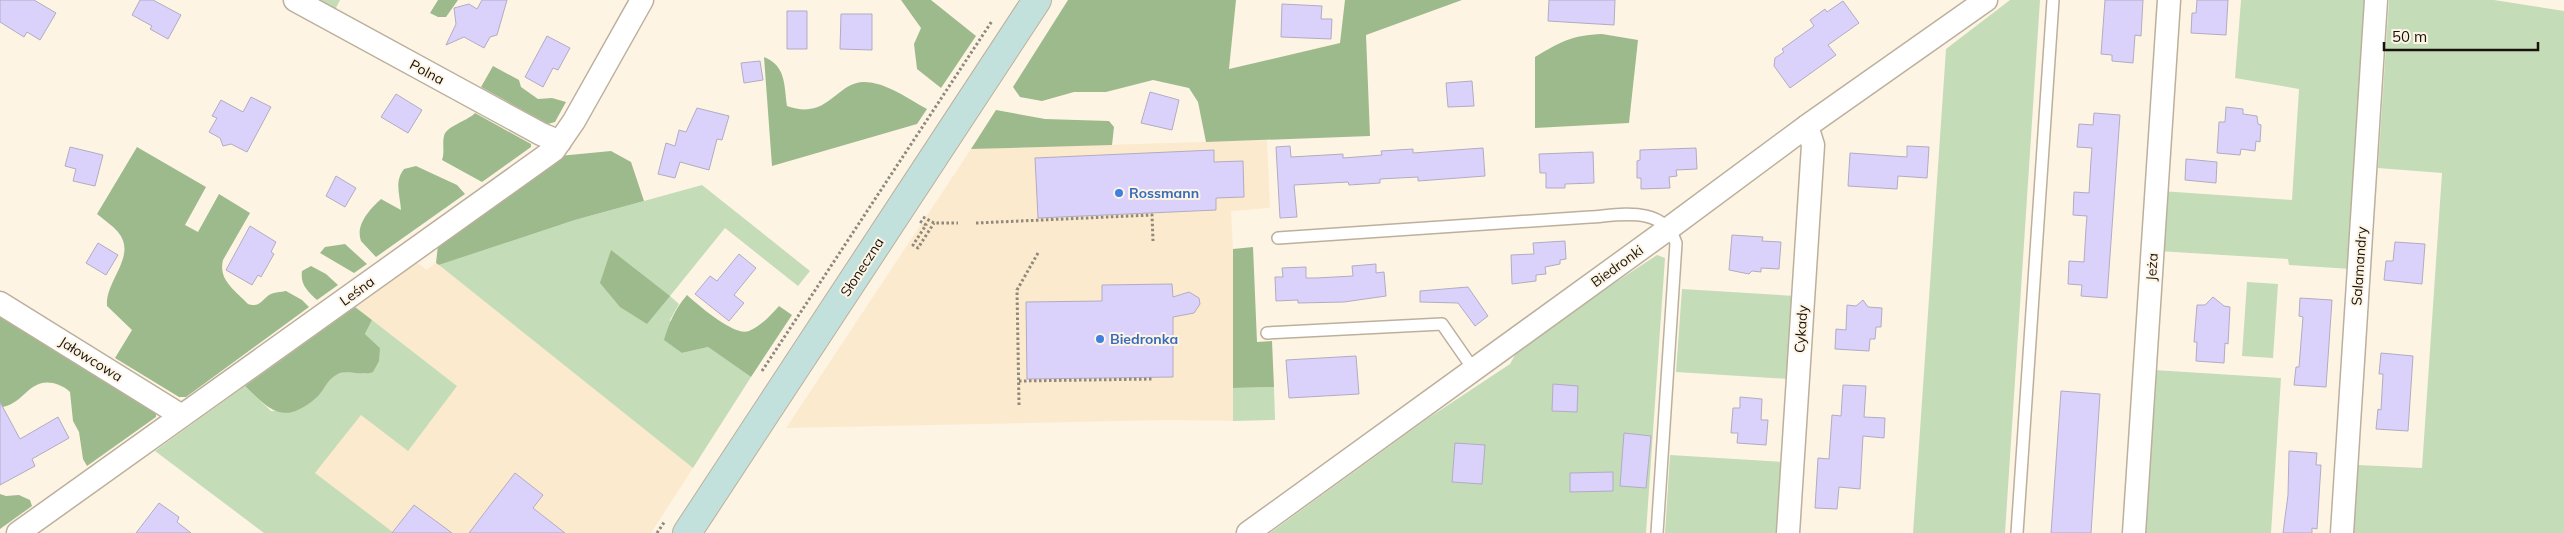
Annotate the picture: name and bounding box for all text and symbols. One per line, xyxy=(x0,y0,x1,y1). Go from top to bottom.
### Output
scale bar xyxy=(2384,20,2538,52)
text: 50 m xyxy=(2392,27,2427,46)
street label: Polna xyxy=(407,55,447,89)
place label: Rossmann xyxy=(1129,184,1199,202)
marker: Rossmann xyxy=(1113,187,1125,199)
street label: Salamandry xyxy=(2347,225,2371,306)
street label: Słoneczna xyxy=(836,234,888,300)
street label: Biedronki xyxy=(1587,241,1647,291)
street label: Jeża xyxy=(2142,253,2162,281)
street label: Leśna xyxy=(336,272,378,310)
street label: Cykady xyxy=(1790,304,1812,354)
place label: Biedronka xyxy=(1110,330,1178,348)
street label: Jałowcowa xyxy=(56,332,126,386)
marker: Biedronka xyxy=(1094,333,1106,345)

